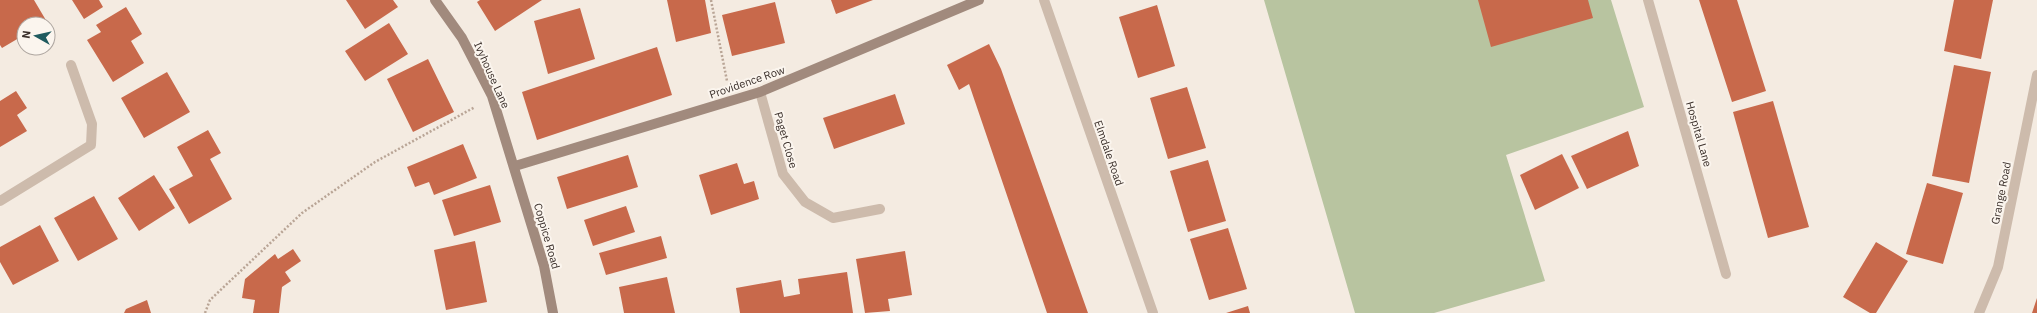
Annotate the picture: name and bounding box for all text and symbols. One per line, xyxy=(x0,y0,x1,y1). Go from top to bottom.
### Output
north arrow xyxy=(16,16,56,56)
text: N xyxy=(19,30,34,40)
street label: Ivyhouse Lane xyxy=(471,39,513,111)
street label: Providence Row xyxy=(707,62,787,101)
street label: Hospital Lane xyxy=(1683,100,1715,168)
street label: Paget Close xyxy=(771,110,801,170)
street label: Elmdale Road xyxy=(1091,118,1127,188)
street label: Grange Road xyxy=(1988,161,2014,225)
street label: Coppice Road xyxy=(531,201,563,271)

